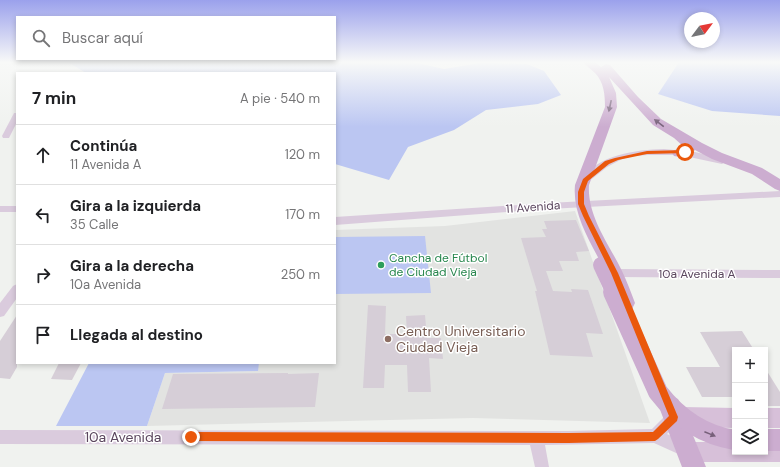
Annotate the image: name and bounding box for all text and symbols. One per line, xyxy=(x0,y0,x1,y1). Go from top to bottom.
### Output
north arrow xyxy=(684,12,720,48)
search box xyxy=(16,16,336,60)
icon: search xyxy=(30,27,52,49)
text: Buscar aquí xyxy=(62,28,143,48)
text: 7 min xyxy=(32,87,76,109)
text: A pie · 540 m xyxy=(240,90,320,107)
one-way arrow xyxy=(607,100,613,112)
one-way arrow xyxy=(654,119,665,127)
text: Continúa xyxy=(70,136,137,156)
route start xyxy=(676,143,694,161)
icon: ahead xyxy=(32,144,54,166)
text: 120 m xyxy=(285,146,320,163)
text: 11 Avenida A xyxy=(70,156,141,173)
text: Gira a la izquierda xyxy=(70,196,201,216)
street label: 11 Avenida xyxy=(505,197,561,217)
icon: left xyxy=(32,204,54,226)
text: 170 m xyxy=(285,206,320,223)
text: 35 Calle xyxy=(70,216,119,233)
place label: Cancha de Fútbol de Ciudad Vieja xyxy=(389,250,487,280)
text: Gira a la derecha xyxy=(70,256,194,276)
marker: Cancha de Fútbol de Ciudad Vieja xyxy=(376,260,386,270)
icon: right xyxy=(32,264,54,286)
text: 250 m xyxy=(281,266,320,283)
street label: 10a Avenida A xyxy=(659,266,735,282)
text: 10a Avenida xyxy=(70,276,141,293)
place label: Centro Universitario Ciudad Vieja xyxy=(396,322,526,356)
icon: arrive xyxy=(32,324,54,346)
text: Llegada al destino xyxy=(70,325,203,345)
marker: Centro Universitario Ciudad Vieja xyxy=(383,334,393,344)
map controls xyxy=(732,347,768,455)
button: + xyxy=(732,347,768,383)
button: − xyxy=(732,383,768,419)
button: layers xyxy=(732,419,768,455)
street label: 10a Avenida xyxy=(85,428,161,446)
route end xyxy=(182,428,200,446)
one-way arrow xyxy=(704,432,716,438)

